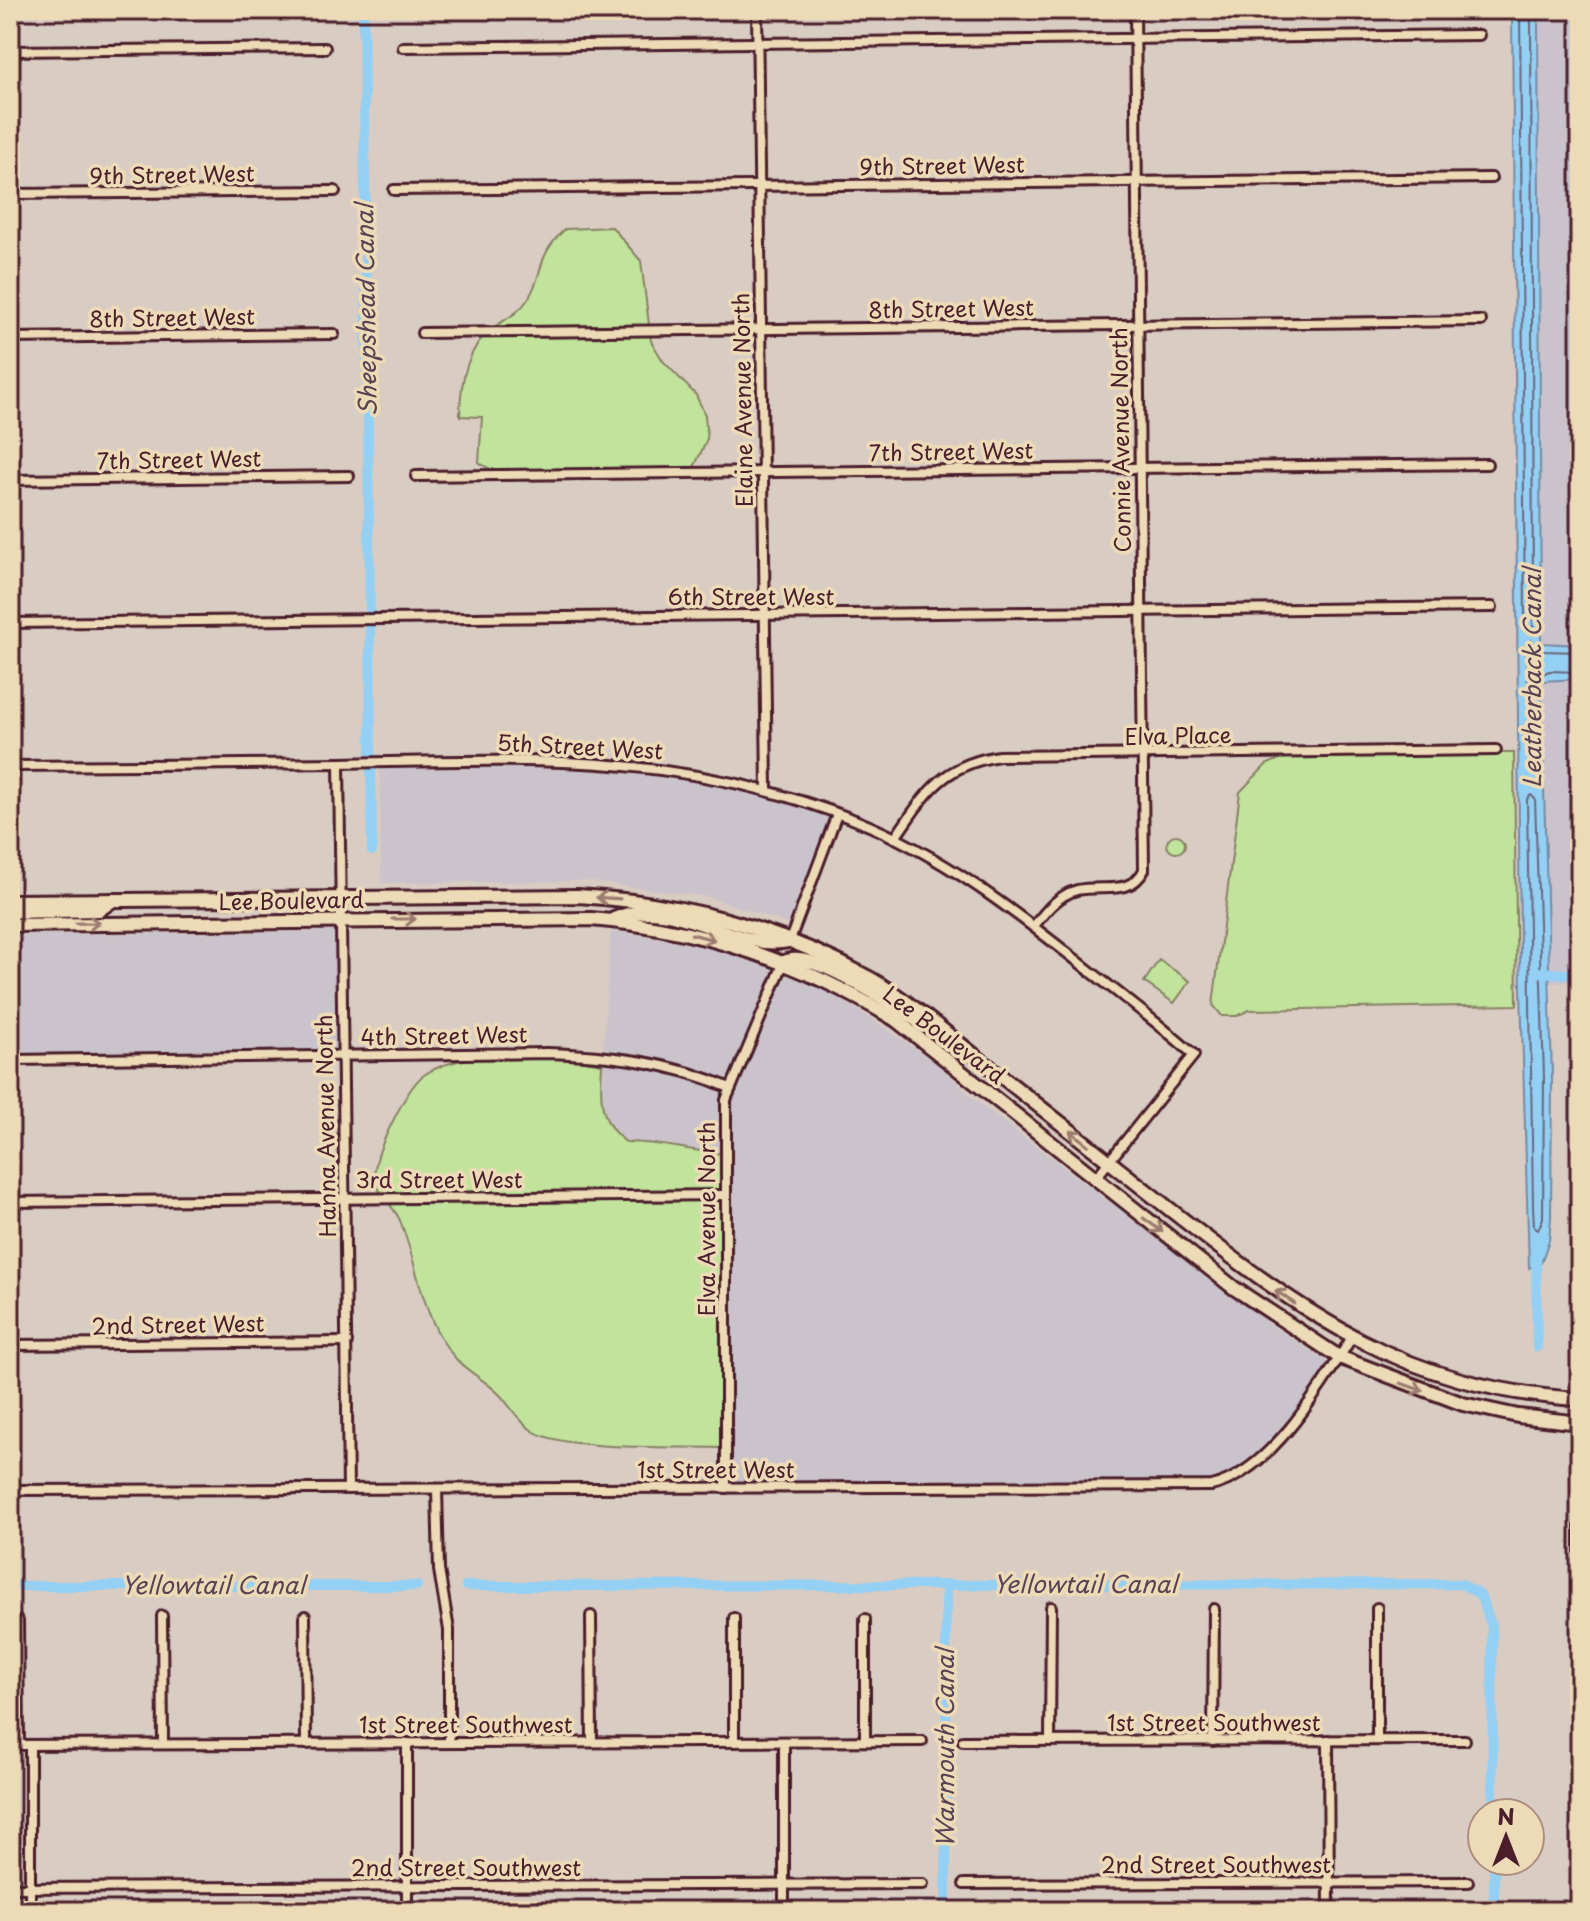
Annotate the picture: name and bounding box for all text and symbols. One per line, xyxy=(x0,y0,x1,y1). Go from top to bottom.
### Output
street label: 9th Street West xyxy=(859,147,1025,182)
street label: 9th Street West xyxy=(89,156,255,191)
water label: Sheepshead Canal xyxy=(345,200,385,417)
street label: 8th Street West xyxy=(868,290,1034,325)
street label: Elaine Avenue North xyxy=(723,293,760,508)
street label: 8th Street West xyxy=(89,299,255,334)
street label: Connie Avenue North xyxy=(1101,327,1138,553)
street label: 7th Street West xyxy=(868,433,1034,468)
street label: 7th Street West xyxy=(96,441,262,476)
water label: Leatherback Canal xyxy=(1513,565,1549,788)
street label: 6th Street West xyxy=(668,579,834,612)
street label: Elva Place xyxy=(1124,717,1232,752)
street label: 5th Street West xyxy=(496,725,664,766)
street label: Lee Boulevard xyxy=(218,882,364,917)
one-way arrow xyxy=(595,890,622,905)
one-way arrow xyxy=(390,911,417,927)
one-way arrow xyxy=(74,916,101,931)
one-way arrow xyxy=(690,930,716,945)
street label: Lee Boulevard xyxy=(877,977,1013,1091)
street label: Hanna Avenue North xyxy=(306,1014,343,1238)
street label: 4th Street West xyxy=(360,1017,528,1052)
street label: Elva Avenue North xyxy=(689,1122,722,1316)
one-way arrow xyxy=(1069,1129,1090,1146)
street label: 3rd Street West xyxy=(355,1162,523,1195)
one-way arrow xyxy=(1142,1217,1164,1234)
one-way arrow xyxy=(1274,1289,1296,1305)
street label: 2nd Street West xyxy=(91,1305,265,1342)
one-way arrow xyxy=(1399,1381,1423,1395)
street label: 1st Street West xyxy=(637,1452,795,1485)
water label: Yellowtail Canal xyxy=(993,1565,1181,1601)
water label: Yellowtail Canal xyxy=(121,1566,309,1602)
water label: Warmouth Canal xyxy=(926,1645,962,1847)
street label: 1st Street Southwest xyxy=(1107,1705,1321,1738)
street label: 1st Street Southwest xyxy=(359,1707,573,1740)
north arrow xyxy=(1466,1797,1546,1877)
text: N xyxy=(1497,1799,1515,1832)
street label: 2nd Street Southwest xyxy=(1101,1847,1331,1880)
street label: 2nd Street Southwest xyxy=(351,1850,581,1883)

